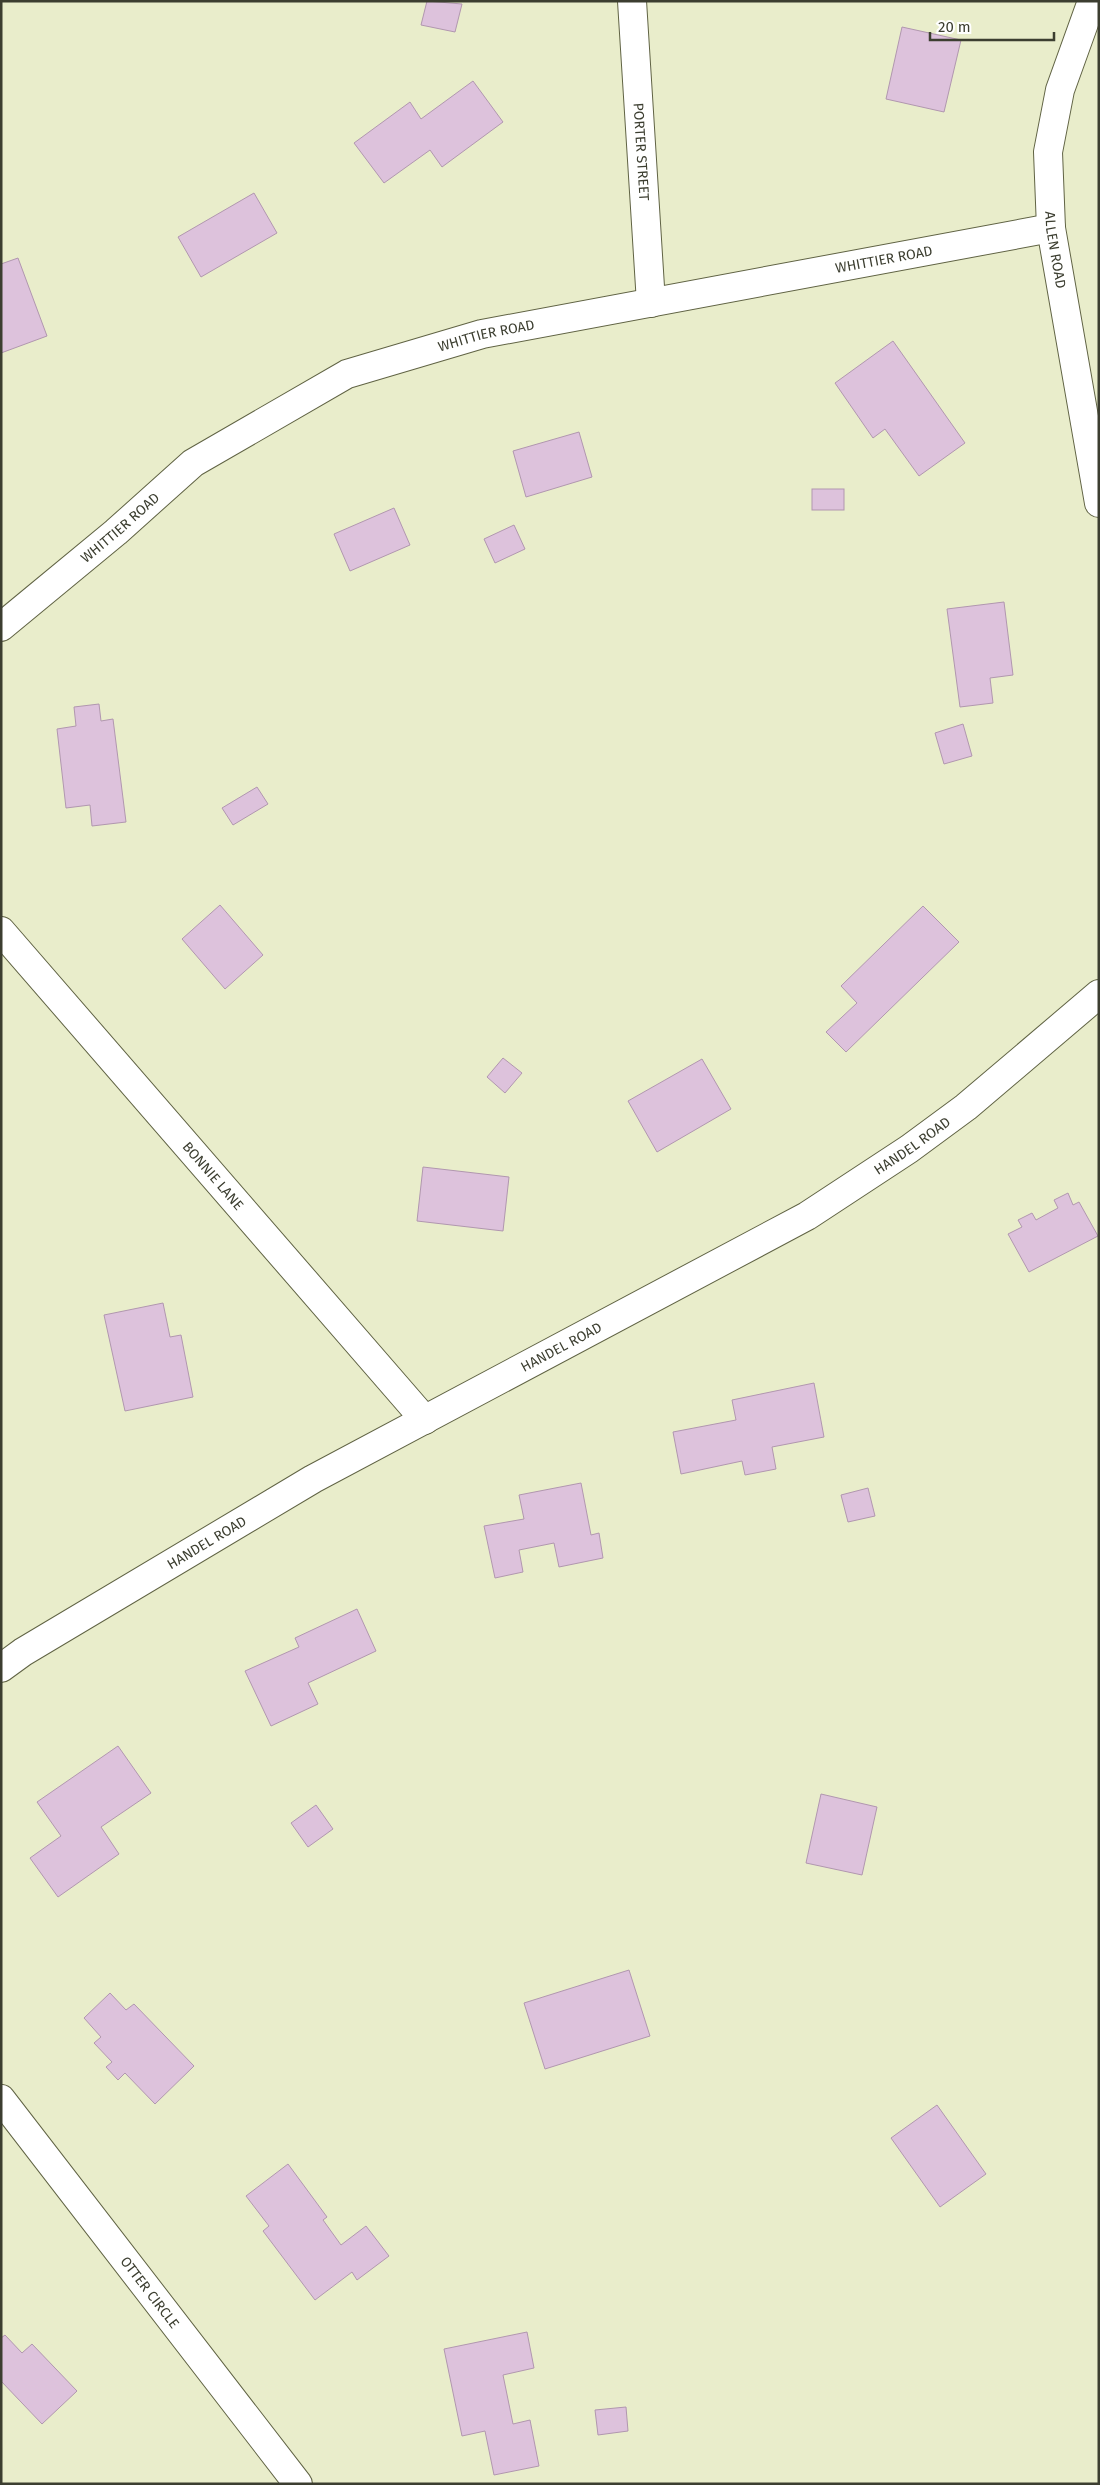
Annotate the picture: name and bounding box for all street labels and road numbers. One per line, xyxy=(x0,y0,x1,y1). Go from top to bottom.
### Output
street label: PORTER STREET xyxy=(630,102,653,202)
street label: ALLEN ROAD xyxy=(1042,211,1070,290)
street label: WHITTIER ROAD xyxy=(834,242,934,277)
street label: WHITTIER ROAD xyxy=(436,316,536,355)
street label: WHITTIER ROAD xyxy=(77,489,163,566)
street label: HANDEL ROAD xyxy=(871,1113,954,1178)
street label: BONNIE LANE xyxy=(179,1138,247,1213)
street label: HANDEL ROAD xyxy=(518,1318,605,1375)
street label: HANDEL ROAD xyxy=(164,1512,249,1573)
street label: OTTER CIRCLE xyxy=(117,2253,183,2331)

